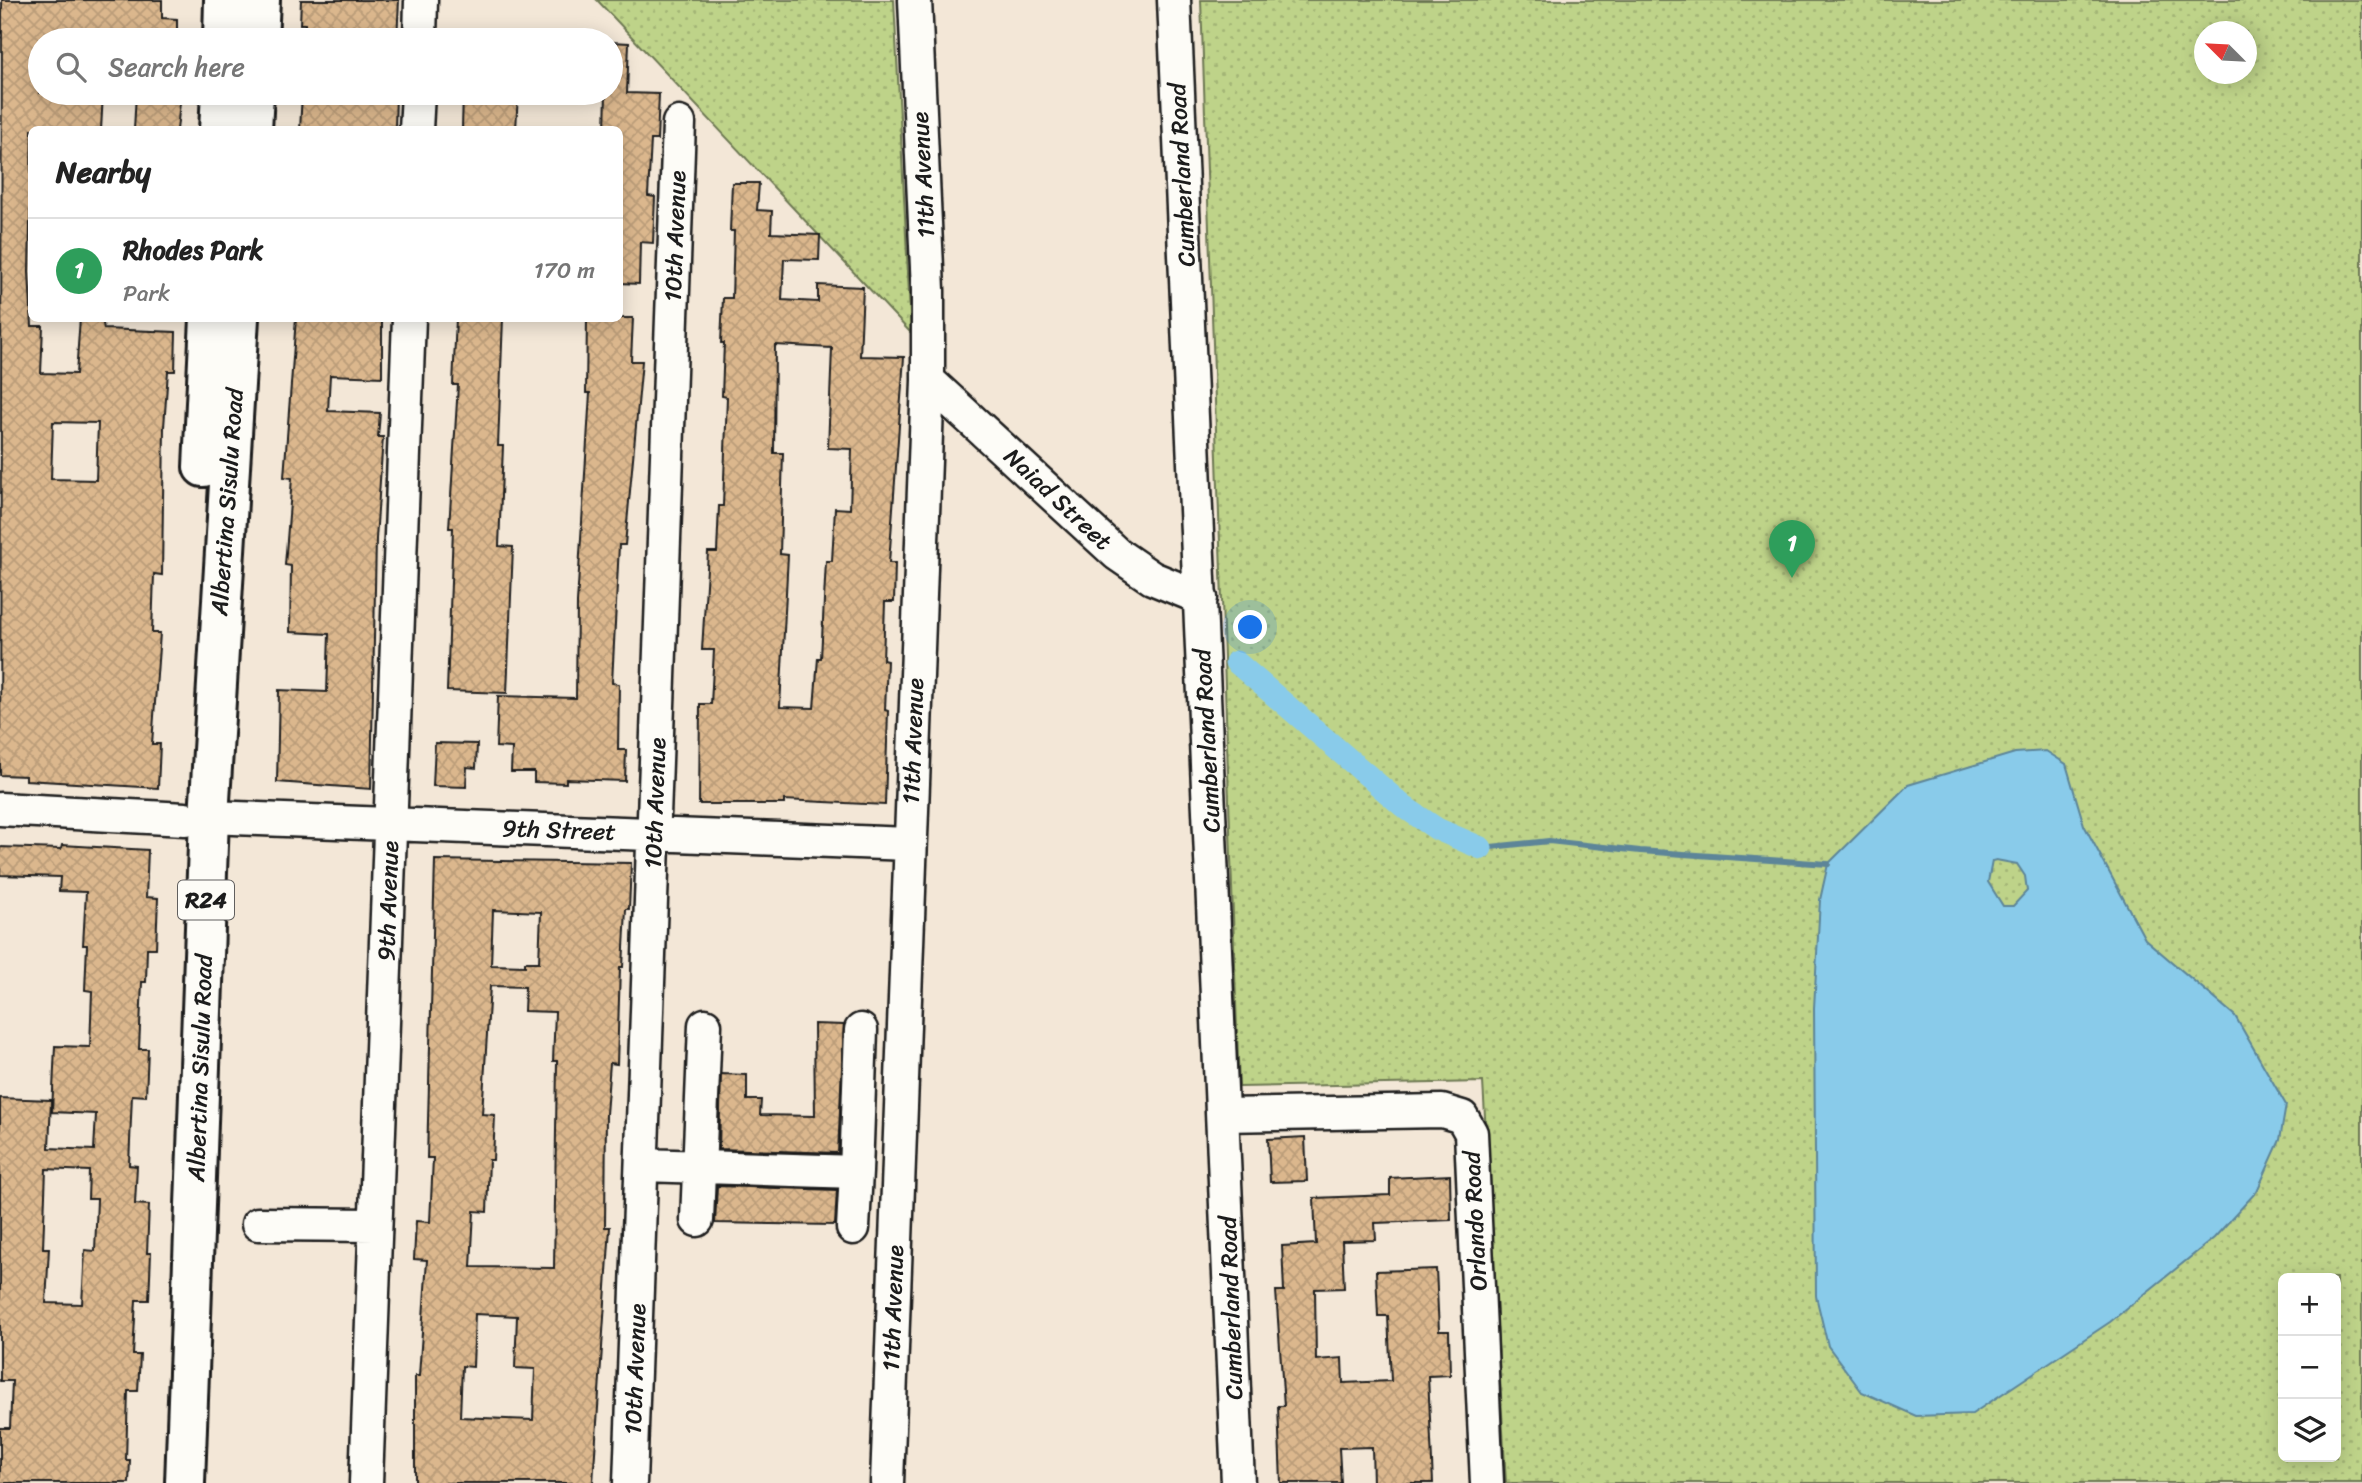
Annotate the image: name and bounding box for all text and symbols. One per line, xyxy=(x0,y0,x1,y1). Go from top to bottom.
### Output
north arrow xyxy=(2194,21,2257,84)
search box xyxy=(28,28,623,105)
text: Search here xyxy=(108,44,245,90)
icon: search xyxy=(52,48,90,86)
street label: Cumberland Road xyxy=(1156,80,1208,268)
street label: 11th Avenue xyxy=(899,110,947,239)
text: Nearby xyxy=(56,145,151,199)
street label: 10th Avenue xyxy=(652,169,698,302)
text: Rhodes Park xyxy=(123,227,263,273)
text: 1 xyxy=(74,250,84,291)
text: 170 m xyxy=(534,250,595,291)
text: Park xyxy=(123,273,170,314)
street label: Albertina Sisulu Road xyxy=(198,386,256,618)
street label: Naiad Street xyxy=(994,437,1122,561)
pin: 1 xyxy=(1769,520,1815,578)
your location xyxy=(1233,610,1267,644)
street label: Cumberland Road xyxy=(1181,646,1233,834)
street label: 11th Avenue xyxy=(890,677,936,805)
street label: 10th Avenue xyxy=(632,736,678,869)
street label: 9th Street xyxy=(501,807,617,853)
street label: 9th Avenue xyxy=(365,840,411,962)
road number: R24 xyxy=(178,880,234,920)
street label: Albertina Sisulu Road xyxy=(175,952,225,1184)
street label: Orlando Road xyxy=(1450,1149,1500,1292)
street label: Cumberland Road xyxy=(1207,1213,1255,1400)
street label: 11th Avenue xyxy=(870,1244,916,1372)
map controls xyxy=(2278,1273,2341,1462)
button: + xyxy=(2278,1273,2341,1336)
street label: 10th Avenue xyxy=(612,1302,658,1435)
button: − xyxy=(2278,1336,2341,1399)
button: layers xyxy=(2278,1399,2341,1462)

